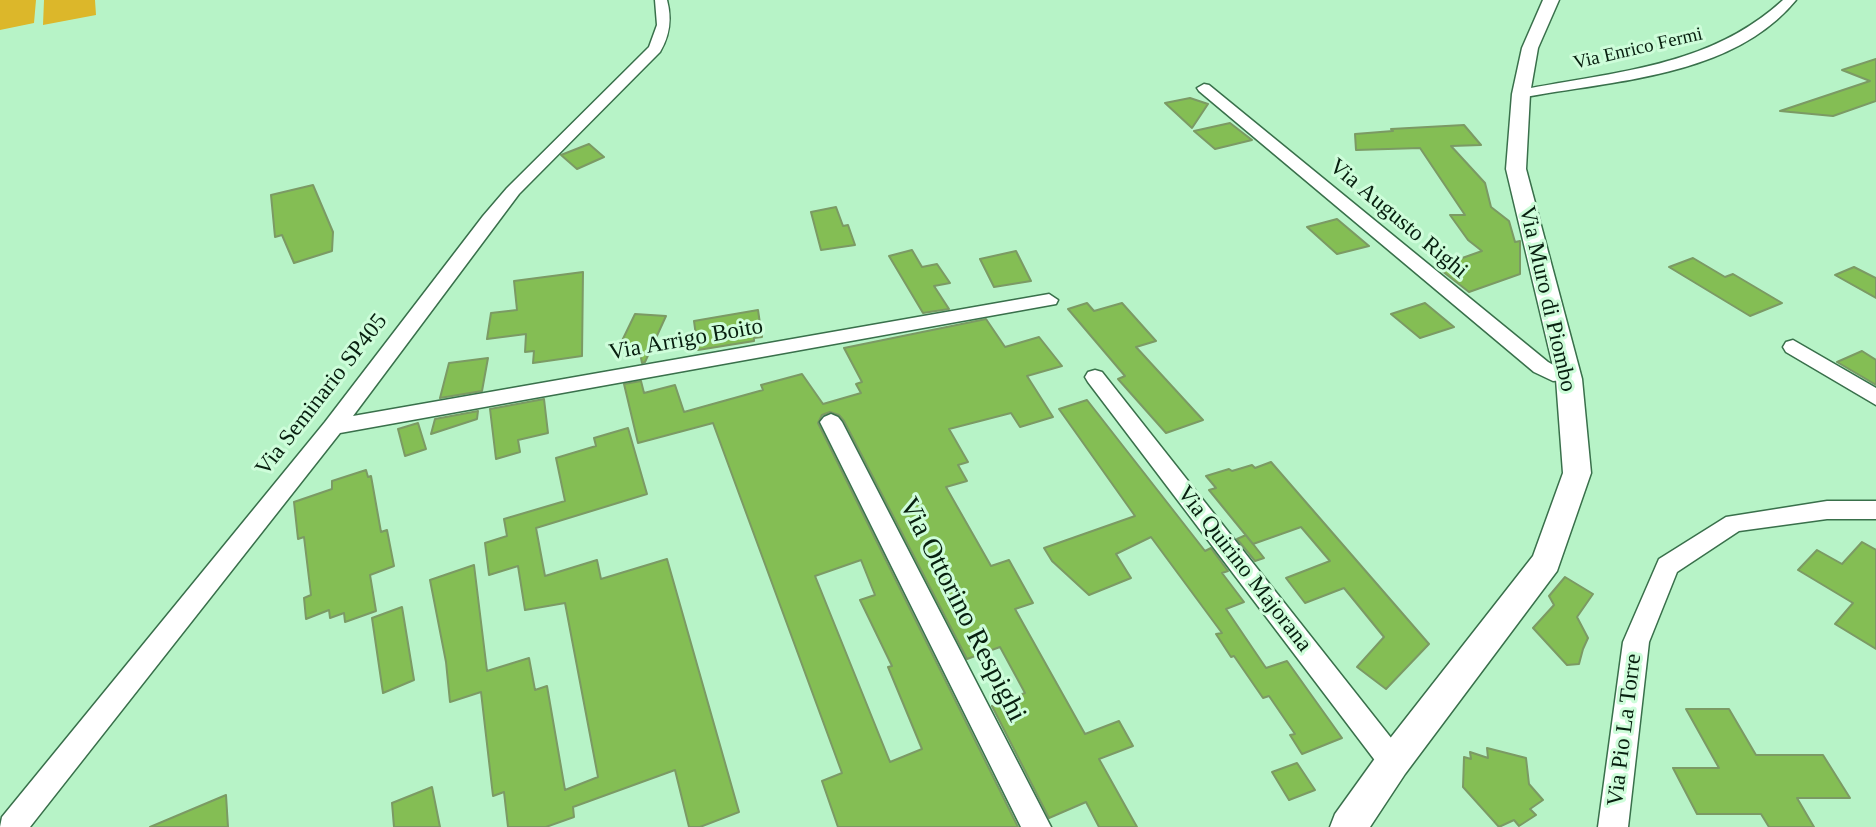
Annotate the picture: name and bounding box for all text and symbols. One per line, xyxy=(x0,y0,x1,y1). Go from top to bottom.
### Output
street label: Via Enrico Fermi xyxy=(1571,23,1705,75)
street label: Via Augusto Righi xyxy=(1323,153,1473,285)
street label: Via Muro di Piombo xyxy=(1512,204,1582,394)
street label: Via Seminario SP405 xyxy=(250,309,394,481)
street label: Via Arrigo Boito xyxy=(607,313,765,367)
street label: Via Quirino Majorana xyxy=(1171,481,1317,657)
street label: Via Ottorino Respighi xyxy=(891,492,1033,728)
street label: Via Pio La Torre xyxy=(1602,652,1648,808)

